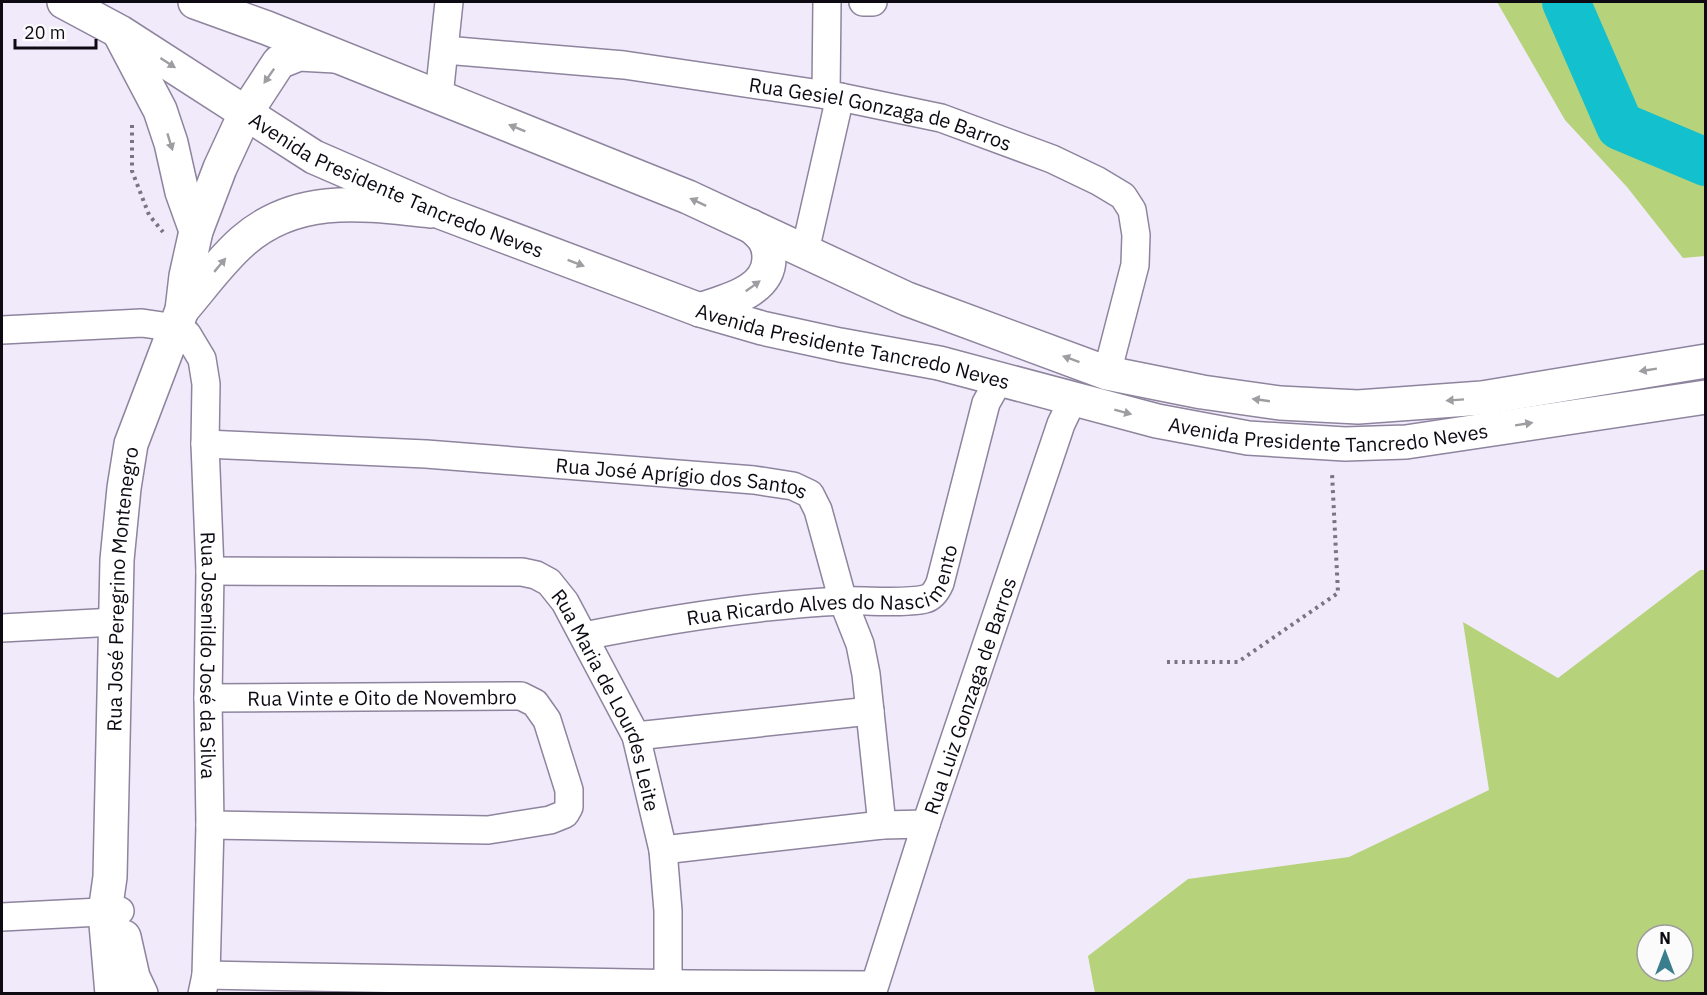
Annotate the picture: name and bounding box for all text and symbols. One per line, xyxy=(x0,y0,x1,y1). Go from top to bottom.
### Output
scale bar xyxy=(15,12,96,50)
text: 20 m xyxy=(24,21,66,44)
one-way arrow xyxy=(160,57,176,69)
one-way arrow xyxy=(263,67,275,83)
street label: Rua Gesiel Gonzaga de Barros xyxy=(747,70,1016,156)
street label: Avenida Presidente Tancredo Neves xyxy=(244,106,548,263)
one-way arrow xyxy=(508,123,526,133)
one-way arrow xyxy=(166,133,175,151)
one-way arrow xyxy=(689,196,707,206)
one-way arrow xyxy=(213,258,226,273)
one-way arrow xyxy=(567,259,585,268)
one-way arrow xyxy=(744,280,760,292)
street label: Avenida Presidente Tancredo Neves xyxy=(693,296,1013,395)
one-way arrow xyxy=(1061,354,1079,364)
one-way arrow xyxy=(1638,366,1657,375)
one-way arrow xyxy=(1446,395,1465,404)
one-way arrow xyxy=(1251,396,1270,405)
one-way arrow xyxy=(1114,408,1133,418)
street label: Avenida Presidente Tancredo Neves xyxy=(1166,410,1490,457)
one-way arrow xyxy=(1515,420,1534,429)
street label: Rua José Peregrino Montenegro xyxy=(100,445,144,732)
street label: Rua José Aprígio dos Santos xyxy=(554,451,812,505)
street label: Rua Josenildo José da Silva xyxy=(194,531,224,779)
street label: Rua Ricardo Alves do Nascimento xyxy=(685,542,963,631)
street label: Rua Luiz Gonzaga de Barros xyxy=(917,573,1022,818)
street label: Rua Maria de Lourdes Leite xyxy=(546,583,667,814)
street label: Rua Vinte e Oito de Novembro xyxy=(247,683,517,711)
north arrow xyxy=(1635,923,1695,983)
text: N xyxy=(1659,928,1671,948)

